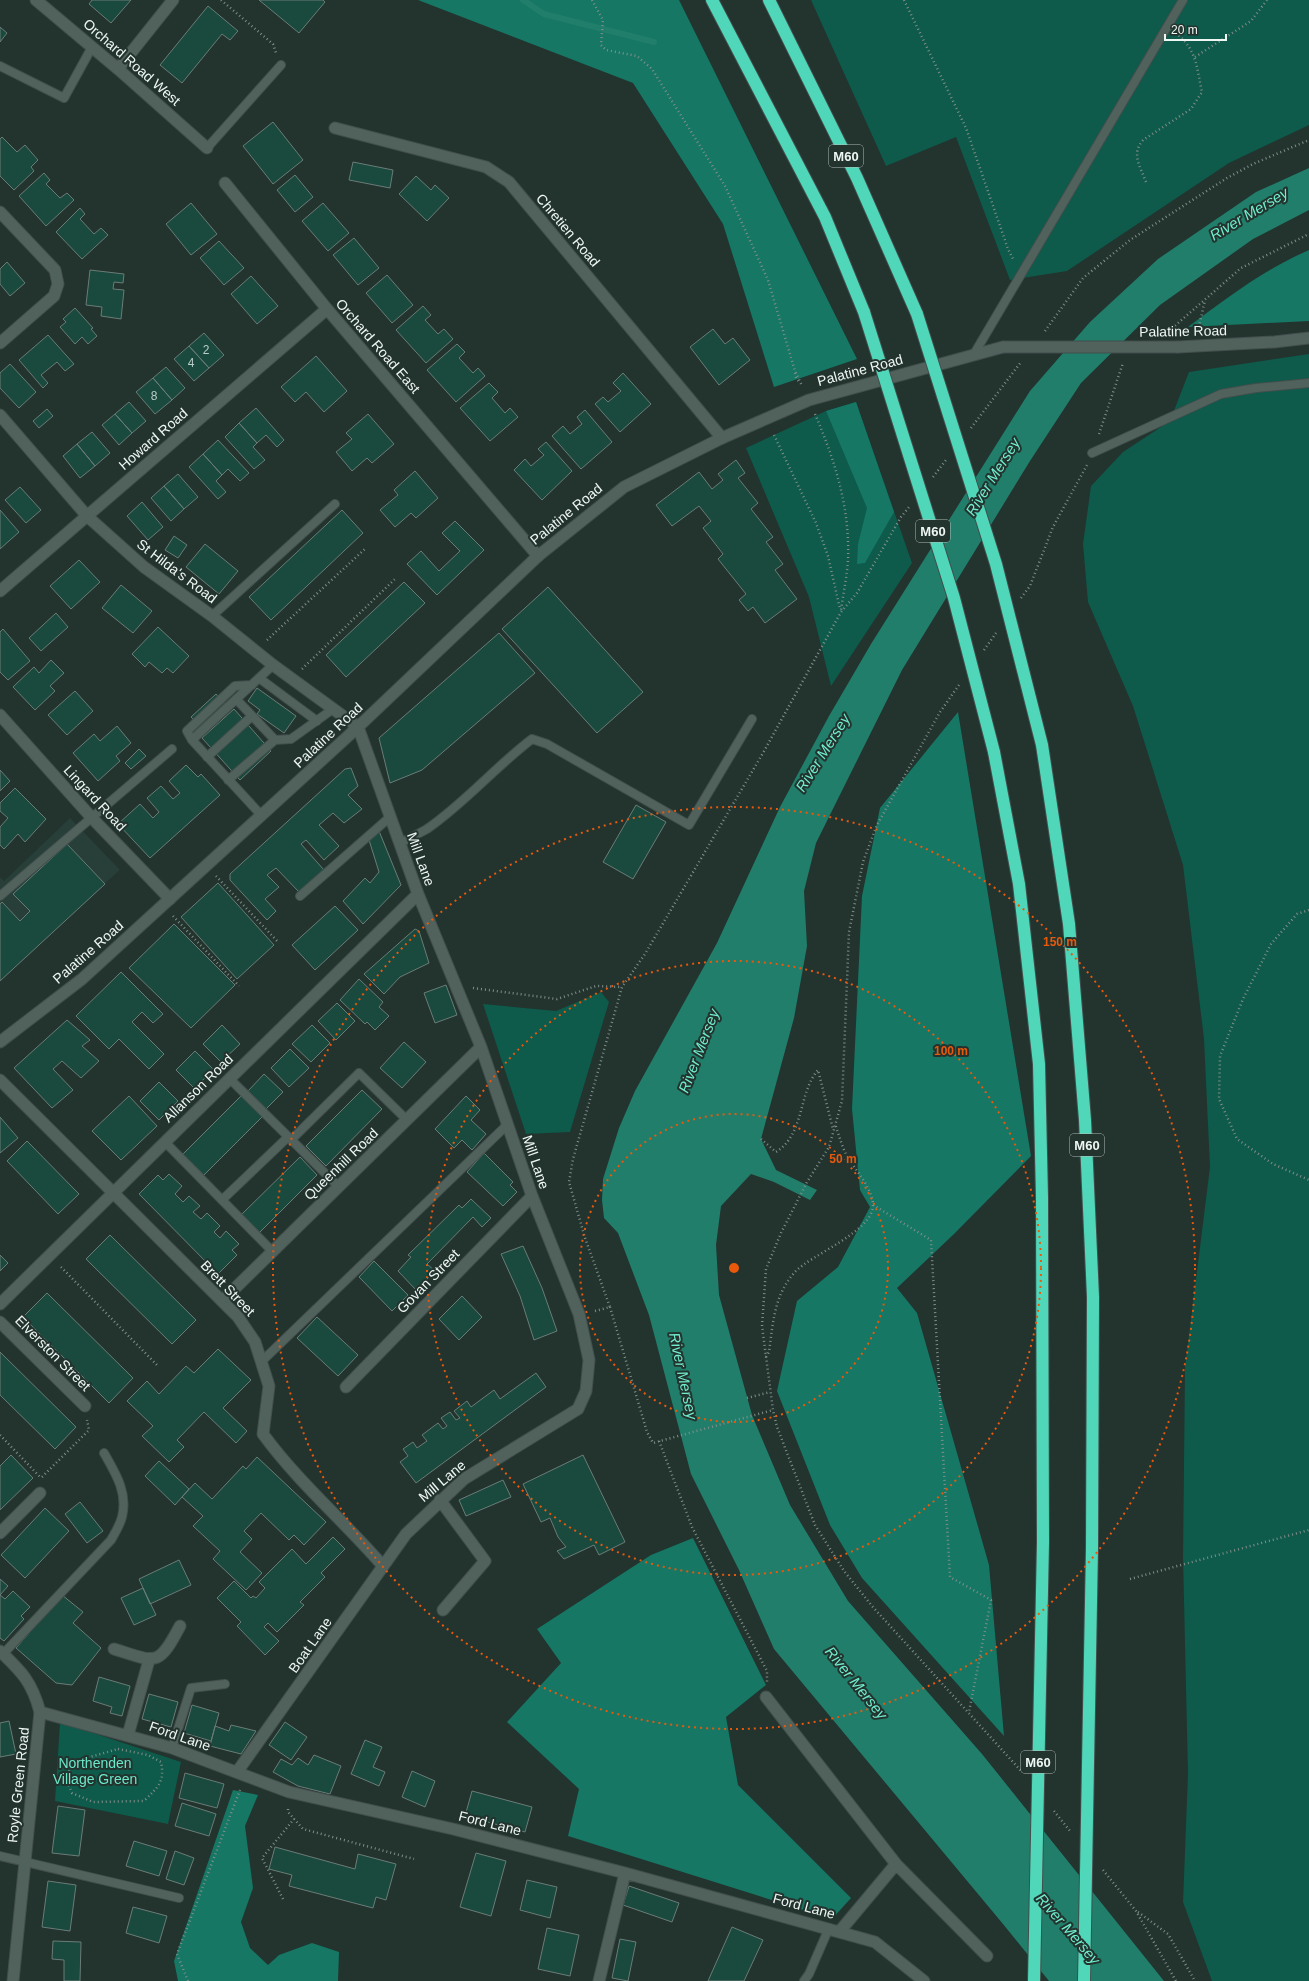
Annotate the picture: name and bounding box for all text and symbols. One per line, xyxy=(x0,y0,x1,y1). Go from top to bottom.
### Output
street label: Orchard Road West xyxy=(80,15,184,109)
scale bar xyxy=(1165,16,1226,42)
text: 20 m xyxy=(1171,23,1198,37)
road number: M60 xyxy=(829,145,863,167)
water label: River Mersey xyxy=(1206,183,1292,244)
street label: Chretien Road xyxy=(533,190,603,270)
street label: Orchard Road East xyxy=(333,296,423,397)
street label: Palatine Road xyxy=(1139,322,1227,340)
house number: 2 xyxy=(203,343,210,357)
street label: Palatine Road xyxy=(815,351,905,389)
house number: 4 xyxy=(188,356,195,370)
house number: 8 xyxy=(151,389,158,403)
street label: Howard Road xyxy=(115,405,191,473)
water label: River Mersey xyxy=(962,434,1024,519)
street label: Palatine Road xyxy=(527,480,605,548)
road number: M60 xyxy=(916,520,950,542)
street label: St Hilda's Road xyxy=(134,536,220,606)
street label: Palatine Road xyxy=(290,699,366,771)
water label: River Mersey xyxy=(792,710,854,795)
street label: Lingard Road xyxy=(60,762,130,834)
street label: Mill Lane xyxy=(404,830,438,888)
street label: Palatine Road xyxy=(50,917,126,987)
text: 150 m xyxy=(1043,935,1077,949)
water label: River Mersey xyxy=(675,1005,723,1095)
text: 100 m xyxy=(934,1044,968,1058)
street label: Allanson Road xyxy=(160,1051,236,1125)
street label: Queenhill Road xyxy=(301,1125,381,1203)
street label: Mill Lane xyxy=(519,1133,553,1191)
road number: M60 xyxy=(1070,1134,1104,1156)
text: 50 m xyxy=(829,1152,857,1166)
street label: Govan Street xyxy=(394,1246,462,1316)
street label: Brett Street xyxy=(198,1257,258,1319)
centre of rings xyxy=(727,1261,741,1275)
street label: Elverston Street xyxy=(12,1312,94,1394)
water label: River Mersey xyxy=(666,1331,701,1422)
street label: Mill Lane xyxy=(415,1457,469,1505)
street label: Boat Lane xyxy=(285,1614,335,1676)
water label: River Mersey xyxy=(822,1643,892,1724)
street label: Ford Lane xyxy=(147,1718,213,1754)
street label: Royle Green Road xyxy=(4,1727,32,1843)
road number: M60 xyxy=(1021,1751,1055,1773)
park label: Northenden Village Green xyxy=(53,1755,137,1787)
street label: Ford Lane xyxy=(457,1808,523,1839)
street label: Ford Lane xyxy=(771,1890,837,1922)
water label: River Mersey xyxy=(1033,1890,1105,1969)

